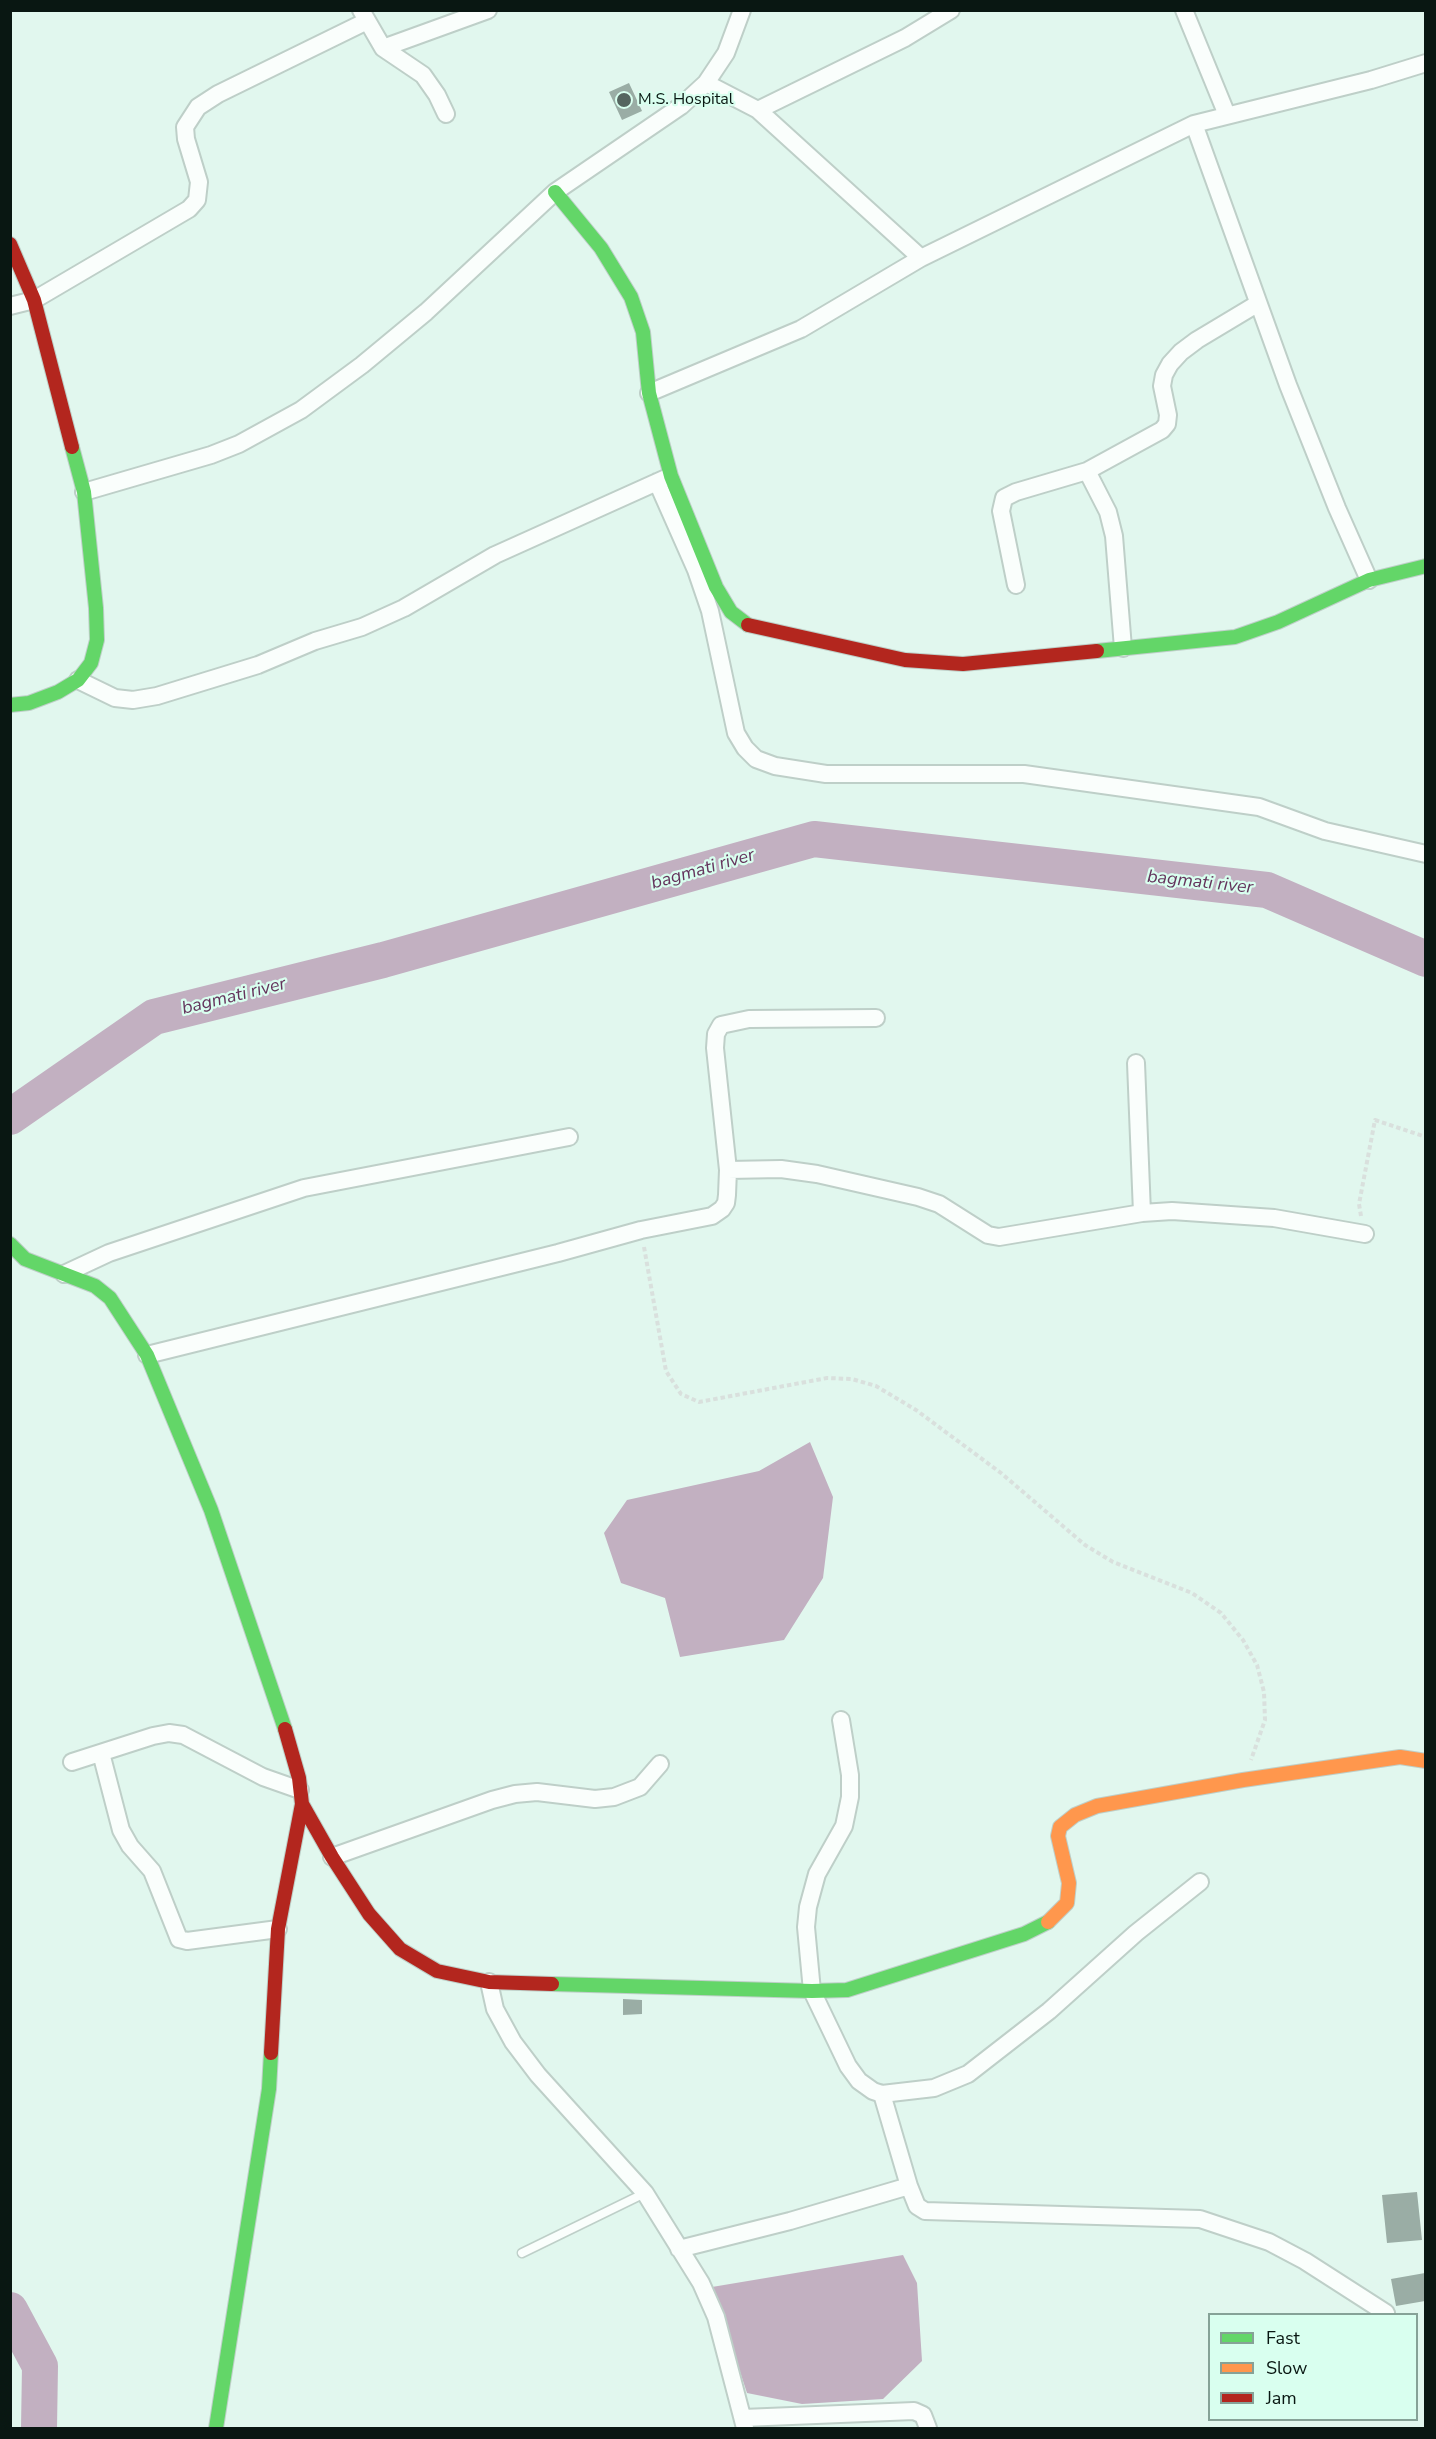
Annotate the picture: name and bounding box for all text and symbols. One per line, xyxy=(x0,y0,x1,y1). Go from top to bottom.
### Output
place label: M.S. Hospital xyxy=(638,90,734,110)
marker: M.S. Hospital xyxy=(615,91,633,109)
water label: bagmati river xyxy=(649,845,757,895)
water label: bagmati river xyxy=(1146,867,1254,899)
water label: bagmati river xyxy=(180,974,288,1020)
legend xyxy=(1208,2313,1418,2421)
text: Fast xyxy=(1266,2326,1300,2350)
text: Slow xyxy=(1266,2356,1307,2380)
text: Jam xyxy=(1266,2386,1297,2410)

